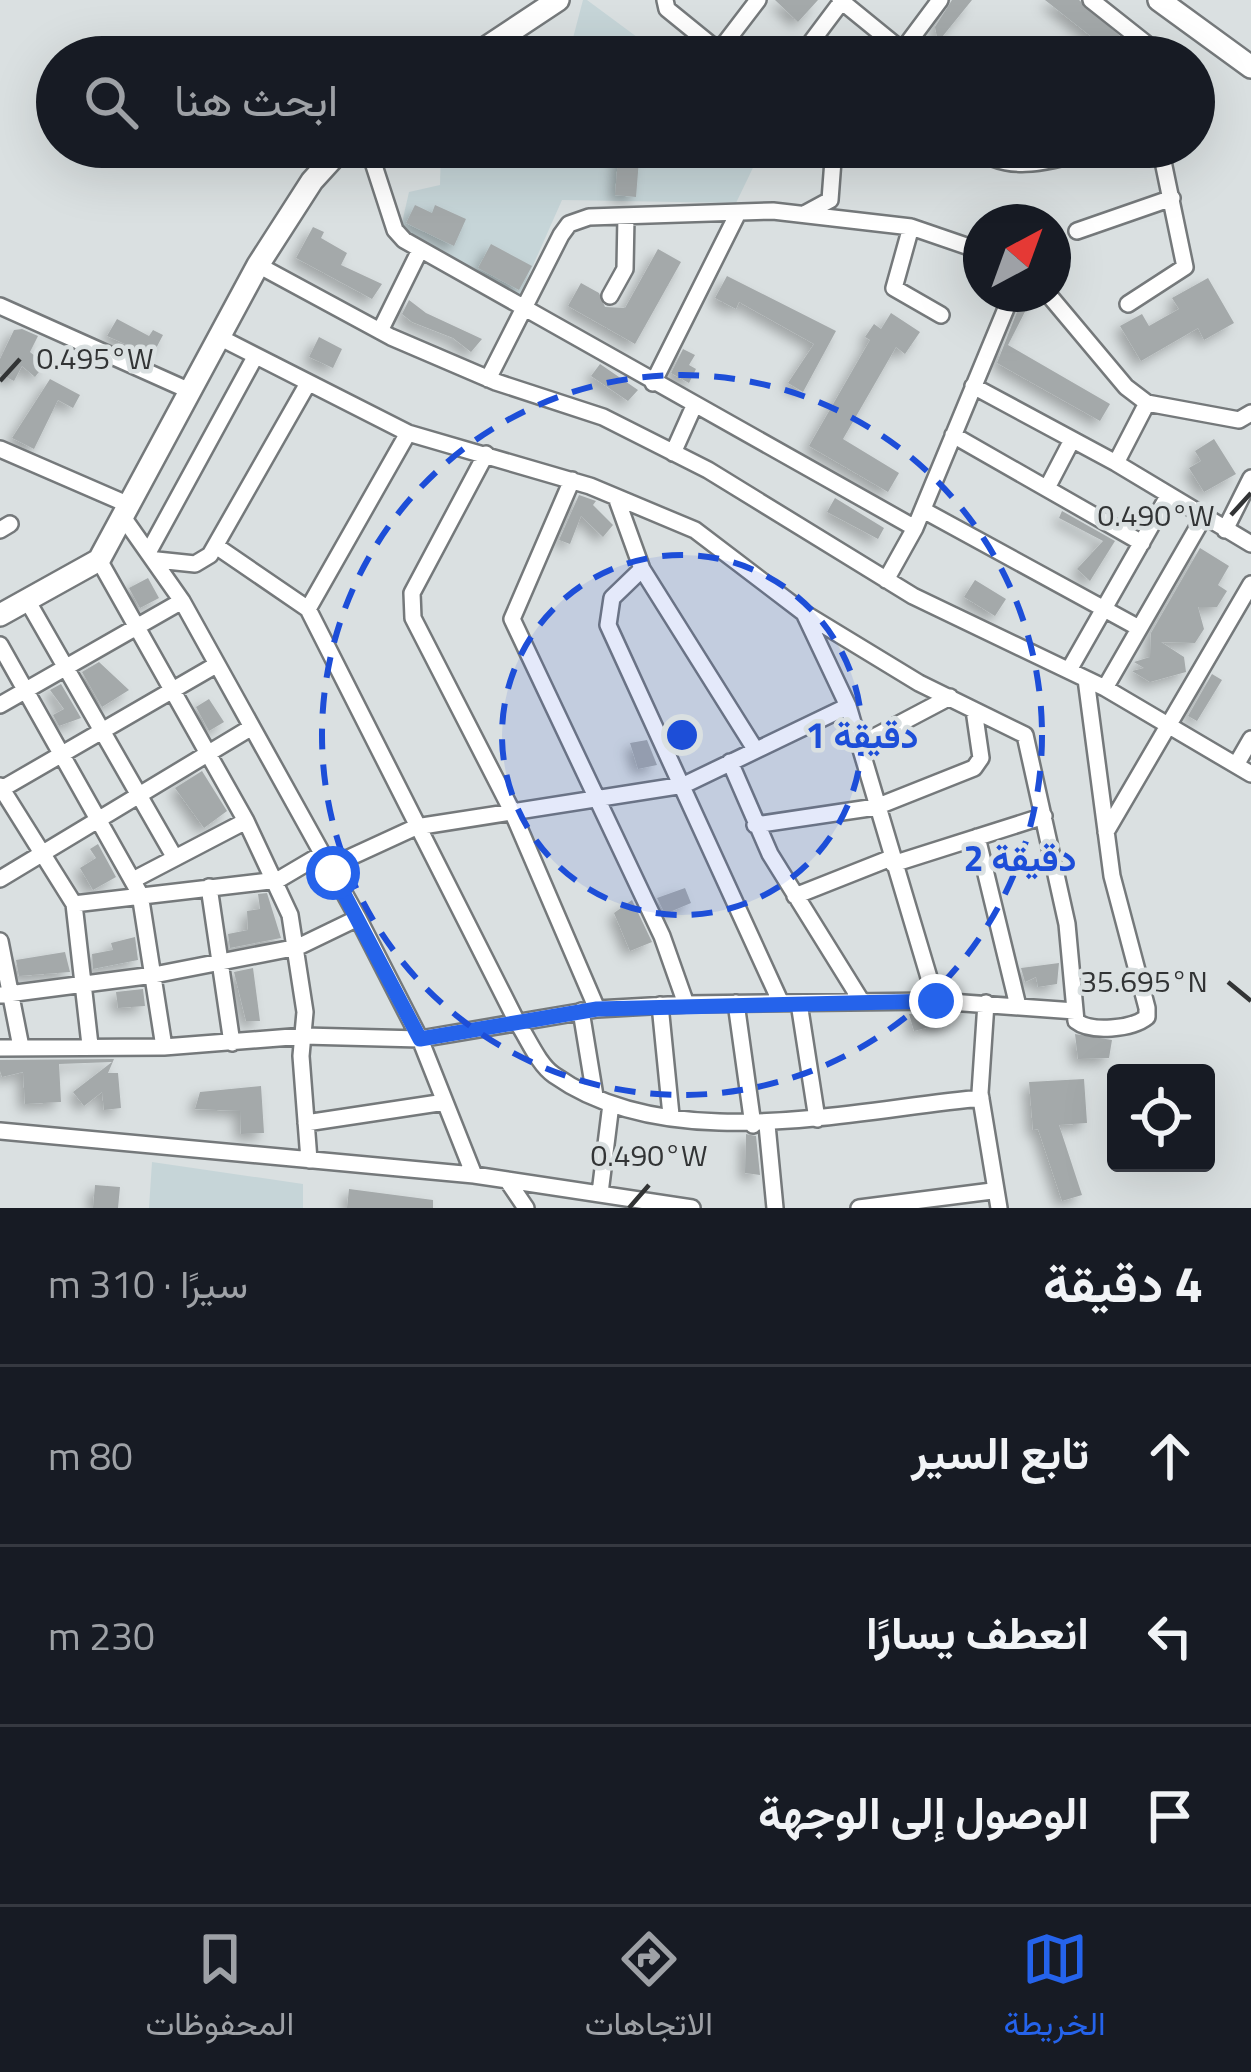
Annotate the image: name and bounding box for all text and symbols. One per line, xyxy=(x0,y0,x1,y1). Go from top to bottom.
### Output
search box xyxy=(36,36,1215,168)
text: ابحث هنا xyxy=(174,65,338,133)
icon: search xyxy=(78,69,144,135)
north arrow xyxy=(963,204,1071,312)
text: 0.495°W xyxy=(36,335,154,381)
text: 0.490°W xyxy=(1097,492,1215,538)
text: 1 دقيقة xyxy=(806,707,918,762)
centre of rings xyxy=(661,714,703,756)
text: 2 دقيقة xyxy=(964,830,1076,885)
route start xyxy=(306,846,360,900)
text: 35.695°N xyxy=(1080,958,1208,1004)
route end xyxy=(909,974,963,1028)
map controls xyxy=(1107,1064,1215,1172)
button: locate xyxy=(1107,1064,1215,1172)
text: 0.490°W xyxy=(590,1132,708,1178)
text: 4 دقيقة xyxy=(1043,1244,1203,1322)
text: سيرًا · 310 m xyxy=(48,1254,248,1313)
text: تابع السير xyxy=(911,1418,1089,1486)
icon: ahead xyxy=(1137,1423,1203,1489)
text: 80 m xyxy=(48,1426,133,1485)
text: انعطف يسارًا xyxy=(866,1598,1089,1666)
icon: left xyxy=(1137,1603,1203,1669)
text: 230 m xyxy=(48,1606,155,1665)
text: الوصول إلى الوجهة xyxy=(758,1778,1089,1846)
icon: arrive xyxy=(1137,1783,1203,1849)
tab: المحفوظات xyxy=(145,1926,294,2053)
tab: الاتجاهات xyxy=(585,1926,713,2053)
tab: الخريطة xyxy=(1004,1926,1106,2053)

